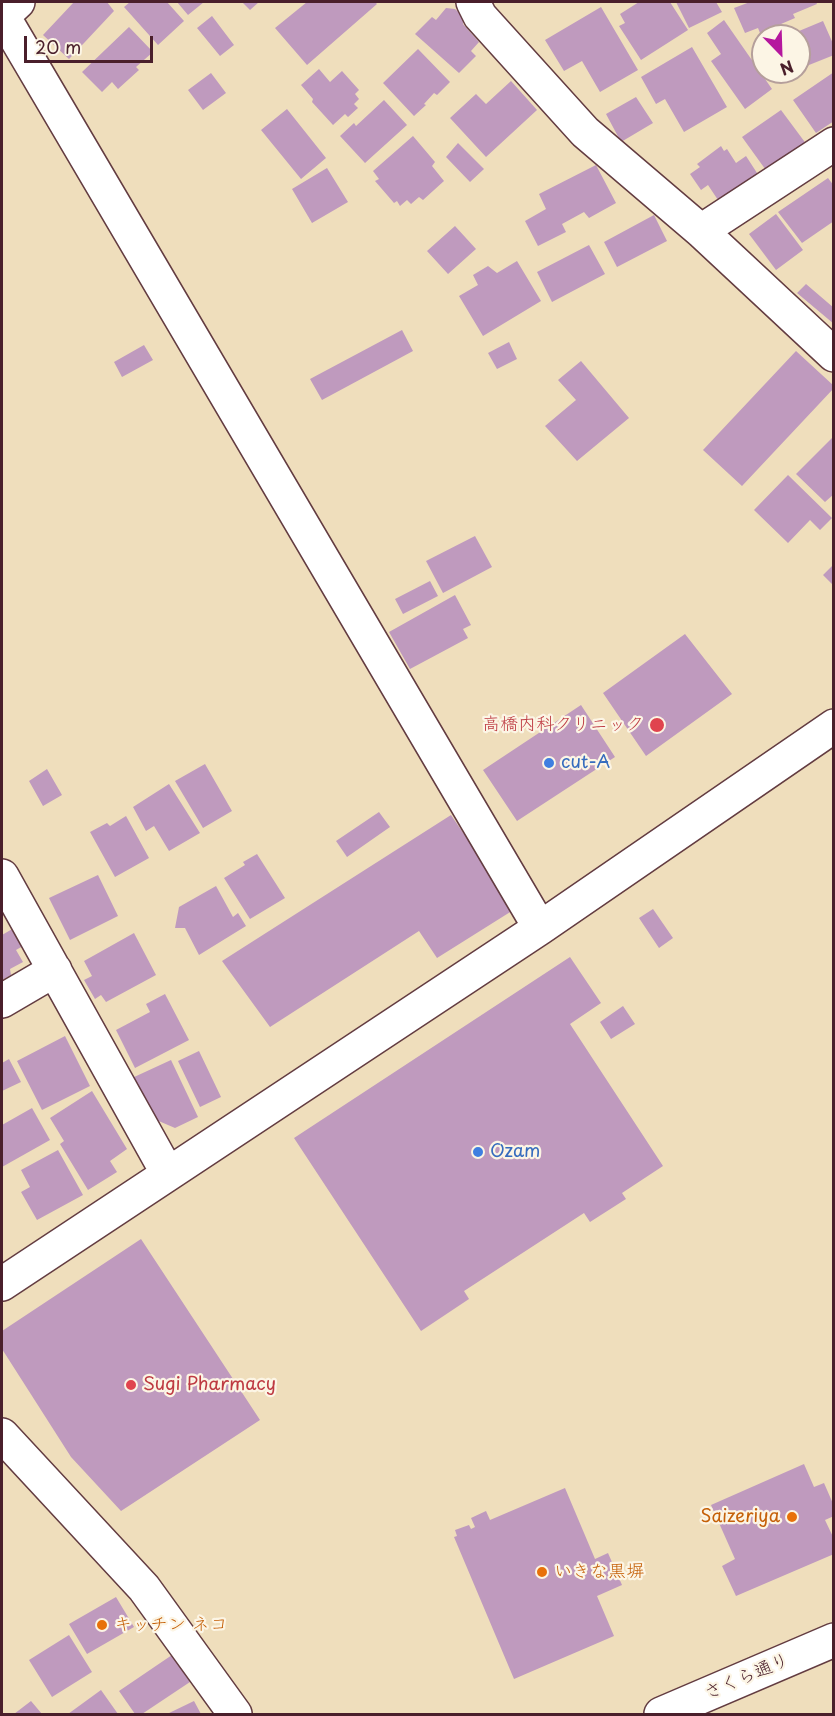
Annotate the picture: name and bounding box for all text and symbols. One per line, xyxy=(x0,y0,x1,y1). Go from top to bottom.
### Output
scale bar xyxy=(27,24,156,62)
north arrow xyxy=(751,24,811,84)
text: 20 m xyxy=(35,33,81,60)
text: N xyxy=(777,55,798,82)
place label: 高橋内科クリニック xyxy=(482,714,644,736)
marker: 高橋内科クリニック xyxy=(648,716,666,734)
place label: cut-A xyxy=(561,752,610,774)
marker: cut-A xyxy=(542,756,556,770)
place label: Ozam xyxy=(490,1141,540,1163)
marker: Ozam xyxy=(471,1145,485,1159)
place label: Sugi Pharmacy xyxy=(143,1374,276,1396)
marker: Sugi Pharmacy xyxy=(124,1378,138,1392)
place label: Saizeriya xyxy=(700,1506,780,1528)
marker: Saizeriya xyxy=(785,1510,799,1524)
place label: いきな黒塀 xyxy=(554,1561,644,1583)
marker: いきな黒塀 xyxy=(535,1565,549,1579)
place label: キッチン ネコ xyxy=(114,1614,228,1636)
marker: キッチン ネコ xyxy=(95,1618,109,1632)
street label: さくら通り xyxy=(701,1649,793,1705)

